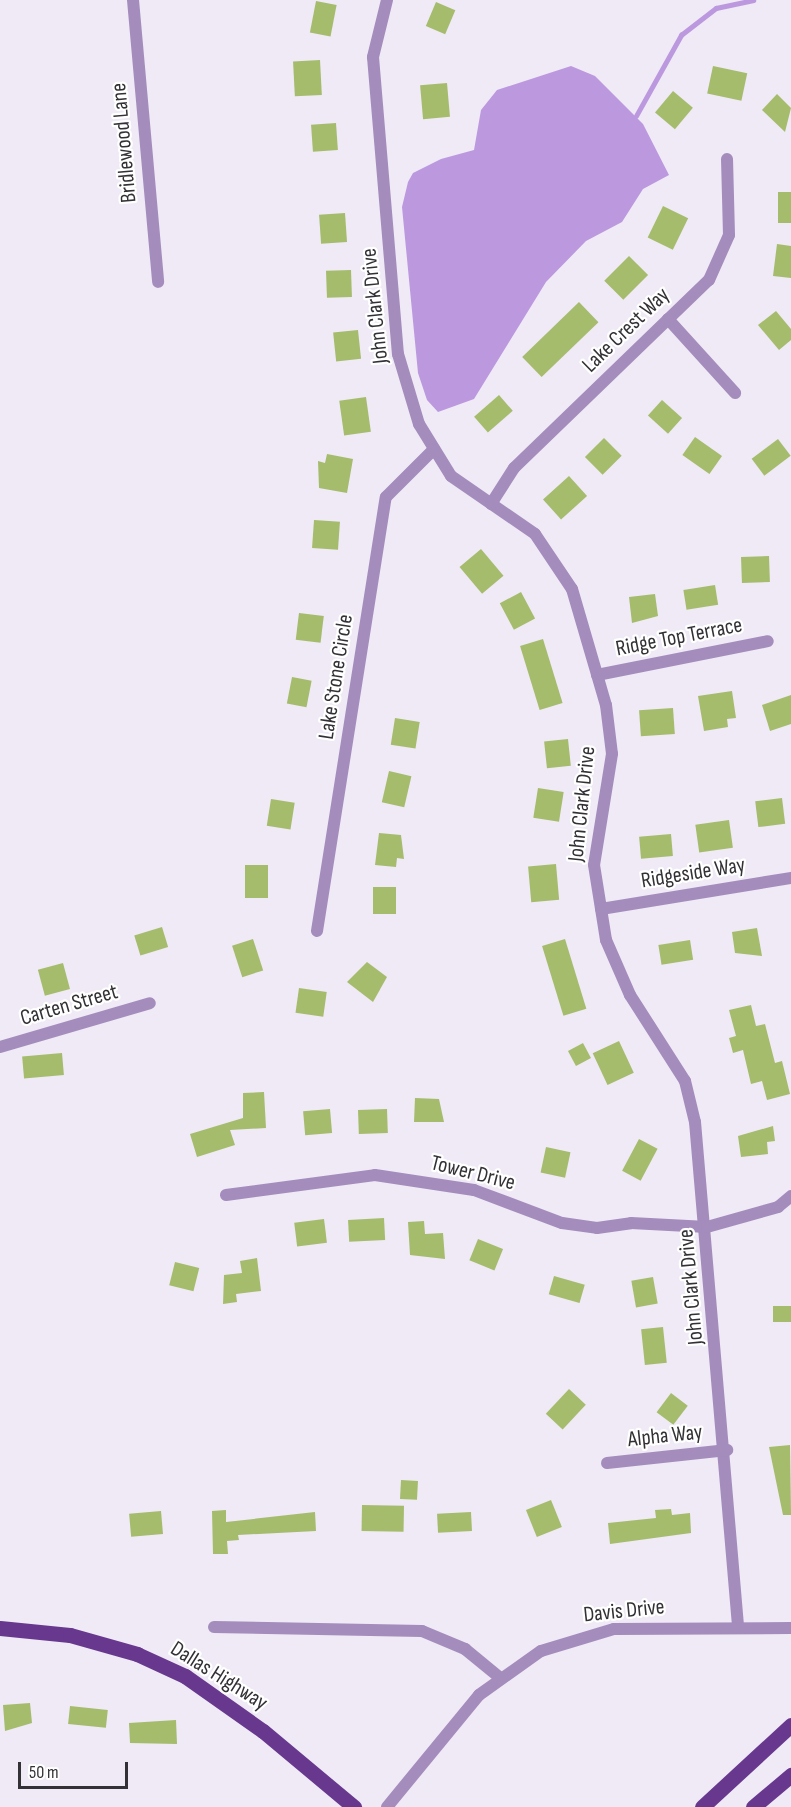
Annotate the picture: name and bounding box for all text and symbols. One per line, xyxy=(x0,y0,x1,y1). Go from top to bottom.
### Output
street label: Bridlewood Lane xyxy=(106,82,142,204)
street label: John Clark Drive xyxy=(356,247,394,365)
street label: Lake Crest Way xyxy=(577,282,675,378)
street label: Ridge Top Terrace xyxy=(614,612,744,662)
street label: Lake Stone Circle xyxy=(313,613,359,741)
street label: John Clark Drive xyxy=(563,745,601,863)
street label: Ridgeside Way xyxy=(639,852,747,894)
street label: Carten Street xyxy=(17,979,121,1031)
street label: Tower Drive xyxy=(428,1150,518,1196)
street label: John Clark Drive xyxy=(673,1228,709,1346)
street label: Alpha Way xyxy=(626,1419,704,1453)
street label: Davis Drive xyxy=(582,1594,666,1628)
street label: Dallas Highway xyxy=(166,1636,272,1716)
scale bar xyxy=(21,1750,130,1788)
text: 50 m xyxy=(29,1762,59,1783)

